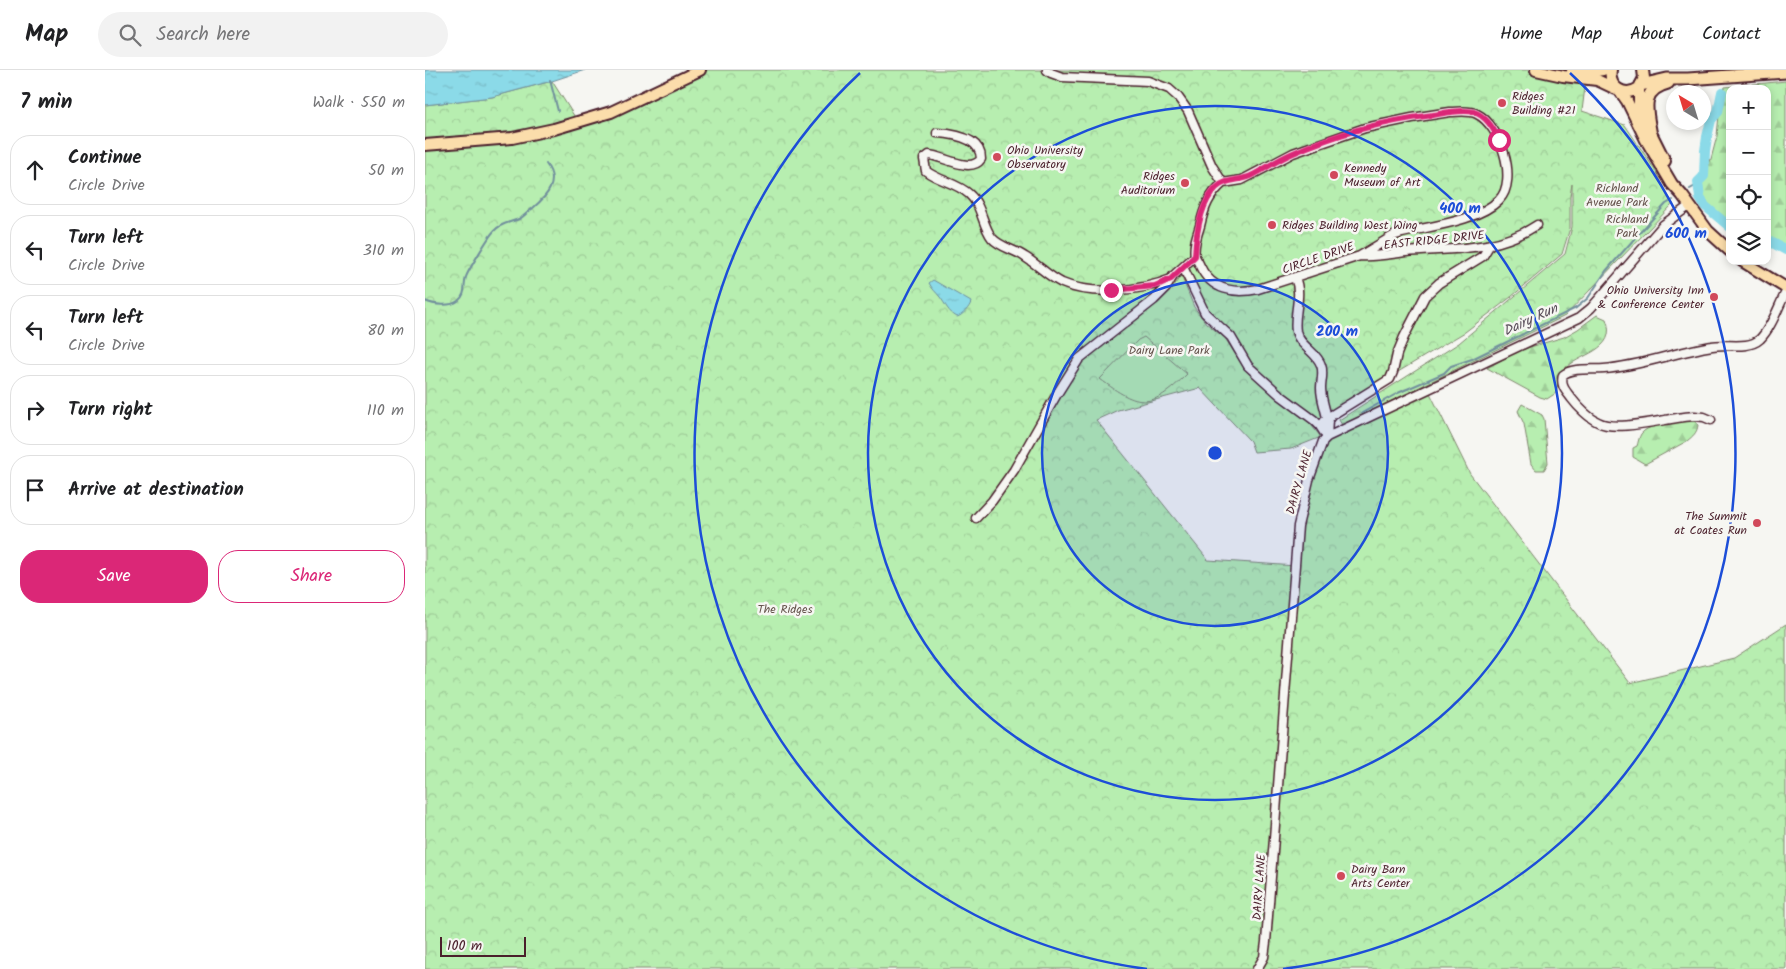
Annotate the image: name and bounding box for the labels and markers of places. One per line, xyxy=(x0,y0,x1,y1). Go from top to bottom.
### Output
place label: Ridges Building #21 xyxy=(1512,87,1576,120)
marker: Ridges Building #21 xyxy=(1496,97,1508,109)
place label: Ohio University Observatory xyxy=(1007,141,1083,174)
marker: Ohio University Observatory xyxy=(991,151,1003,163)
place label: Kennedy Museum of Art xyxy=(1344,159,1421,192)
place label: Ridges Auditorium xyxy=(1121,167,1175,200)
marker: Kennedy Museum of Art xyxy=(1328,169,1340,181)
marker: Ridges Auditorium xyxy=(1179,177,1191,189)
place label: Ridges Building West Wing xyxy=(1282,216,1418,235)
marker: Ridges Building West Wing xyxy=(1266,219,1278,231)
place label: Ohio University Inn & Conference Center xyxy=(1597,281,1705,314)
marker: Ohio University Inn & Conference Center xyxy=(1708,291,1720,303)
centre of rings xyxy=(1206,444,1224,462)
place label: The Summit at Coates Run xyxy=(1675,507,1747,540)
marker: The Summit at Coates Run xyxy=(1751,517,1763,529)
place label: Dairy Barn Arts Center xyxy=(1351,860,1411,893)
marker: Dairy Barn Arts Center xyxy=(1335,870,1347,882)

